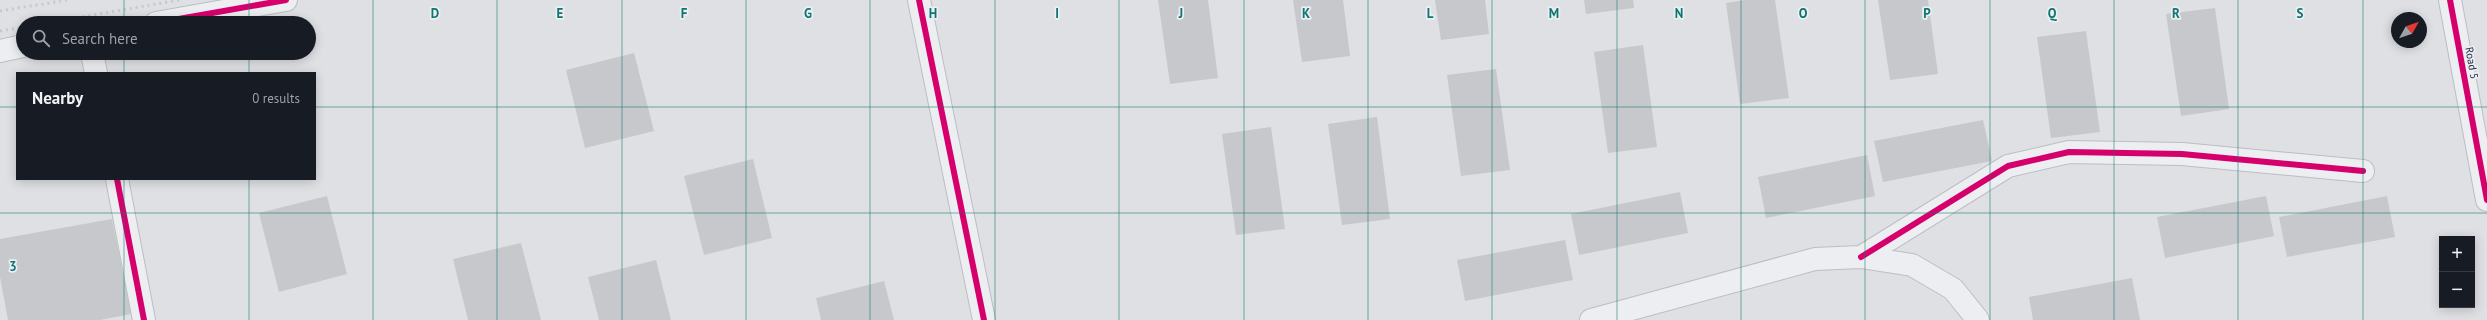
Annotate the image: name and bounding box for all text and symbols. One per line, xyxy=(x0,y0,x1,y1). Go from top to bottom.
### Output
text: D xyxy=(431,5,439,22)
text: E xyxy=(557,5,564,22)
text: F xyxy=(681,5,688,22)
text: G xyxy=(804,5,812,22)
text: H xyxy=(929,5,937,22)
text: I xyxy=(1055,5,1059,22)
text: J xyxy=(1178,5,1183,22)
text: K xyxy=(1302,5,1310,22)
text: L xyxy=(1427,5,1434,22)
text: M xyxy=(1549,5,1559,22)
text: N xyxy=(1675,5,1683,22)
text: O xyxy=(1799,5,1808,22)
text: P xyxy=(1923,5,1931,22)
text: Q xyxy=(2048,5,2058,22)
text: R xyxy=(2172,5,2180,22)
text: S xyxy=(2297,5,2304,22)
north arrow xyxy=(2391,12,2427,48)
search box xyxy=(16,16,316,60)
icon: search xyxy=(30,27,52,49)
text: Search here xyxy=(62,29,138,48)
street label: Road 5 xyxy=(2462,46,2482,80)
text: Nearby xyxy=(32,87,83,109)
text: 0 results xyxy=(252,90,300,107)
map controls xyxy=(2439,236,2475,308)
button: + xyxy=(2439,236,2475,272)
text: 3 xyxy=(9,258,17,275)
button: − xyxy=(2439,272,2475,308)

